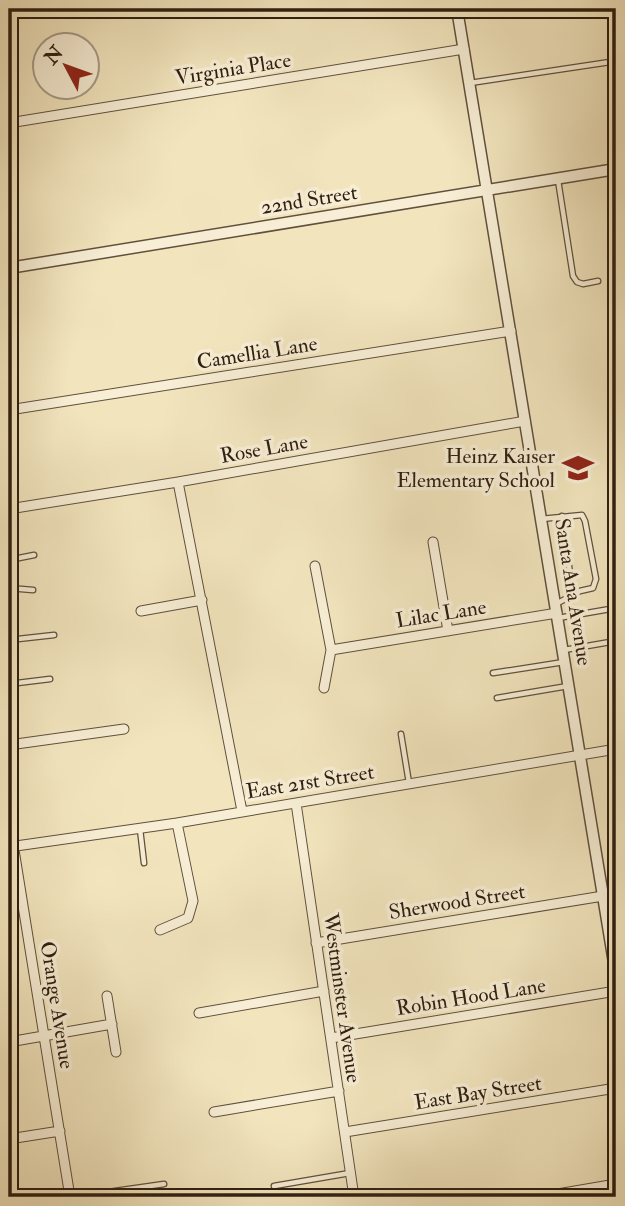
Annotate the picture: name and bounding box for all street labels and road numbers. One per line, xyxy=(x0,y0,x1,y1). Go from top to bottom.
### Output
street label: Virginia Place xyxy=(173,46,293,91)
street label: 22nd Street xyxy=(259,179,359,221)
street label: Camellia Lane xyxy=(195,330,319,376)
street label: Rose Lane xyxy=(218,428,310,470)
street label: Santa Ana Avenue xyxy=(548,516,598,668)
street label: Lilac Lane xyxy=(394,594,488,634)
street label: East 21st Street xyxy=(244,759,376,805)
street label: Sherwood Street xyxy=(387,878,527,926)
street label: Westminster Avenue xyxy=(317,911,367,1085)
street label: Orange Avenue xyxy=(34,939,80,1071)
street label: Robin Hood Lane xyxy=(394,972,548,1022)
street label: East Bay Street xyxy=(412,1070,544,1116)

